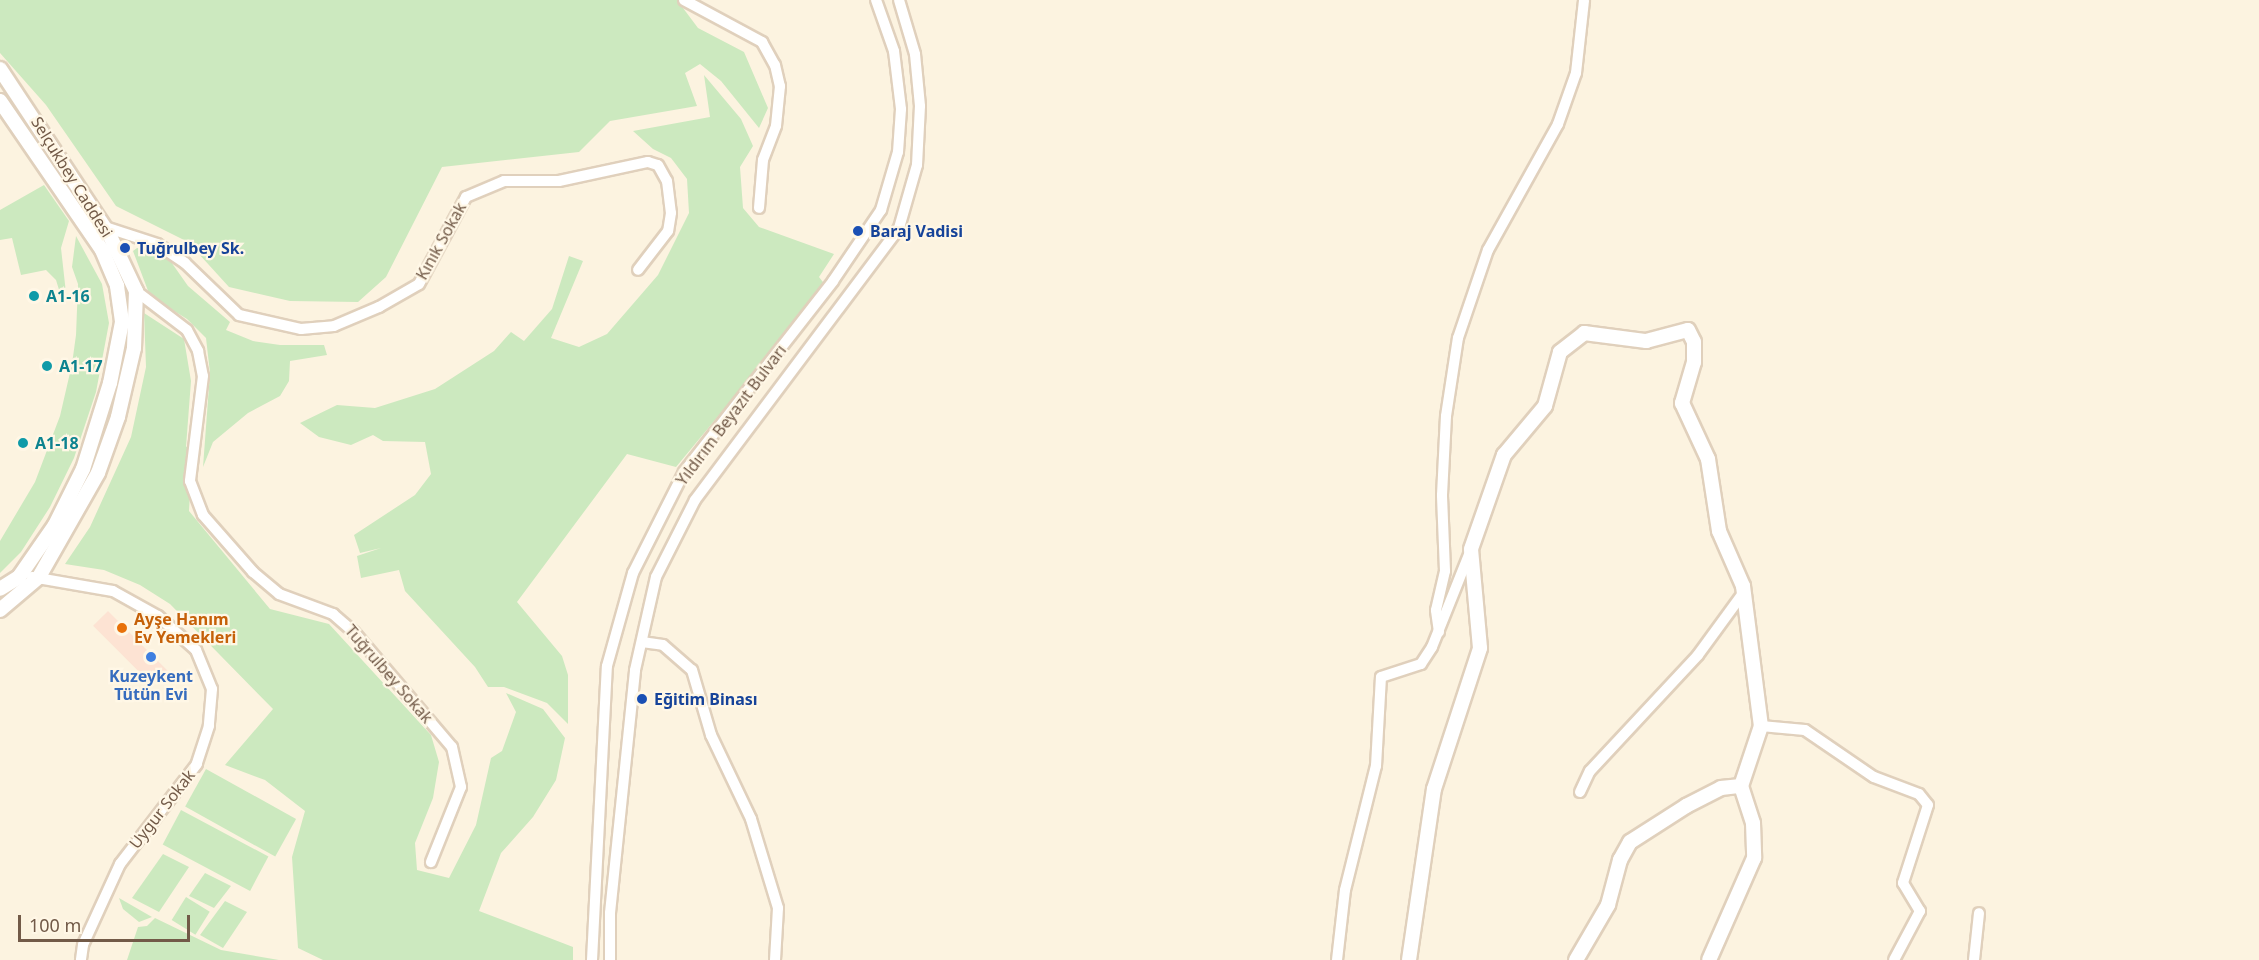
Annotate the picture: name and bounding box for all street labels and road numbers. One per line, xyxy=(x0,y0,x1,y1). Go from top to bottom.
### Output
street label: Selçukbey Caddesi xyxy=(27,113,117,241)
street label: Kınık Sokak xyxy=(412,199,470,283)
street label: Yıldırım Beyazıt Bulvarı xyxy=(672,341,790,489)
street label: Tuğrulbey Sokak xyxy=(341,621,437,727)
street label: Uygur Sokak xyxy=(125,766,199,852)

